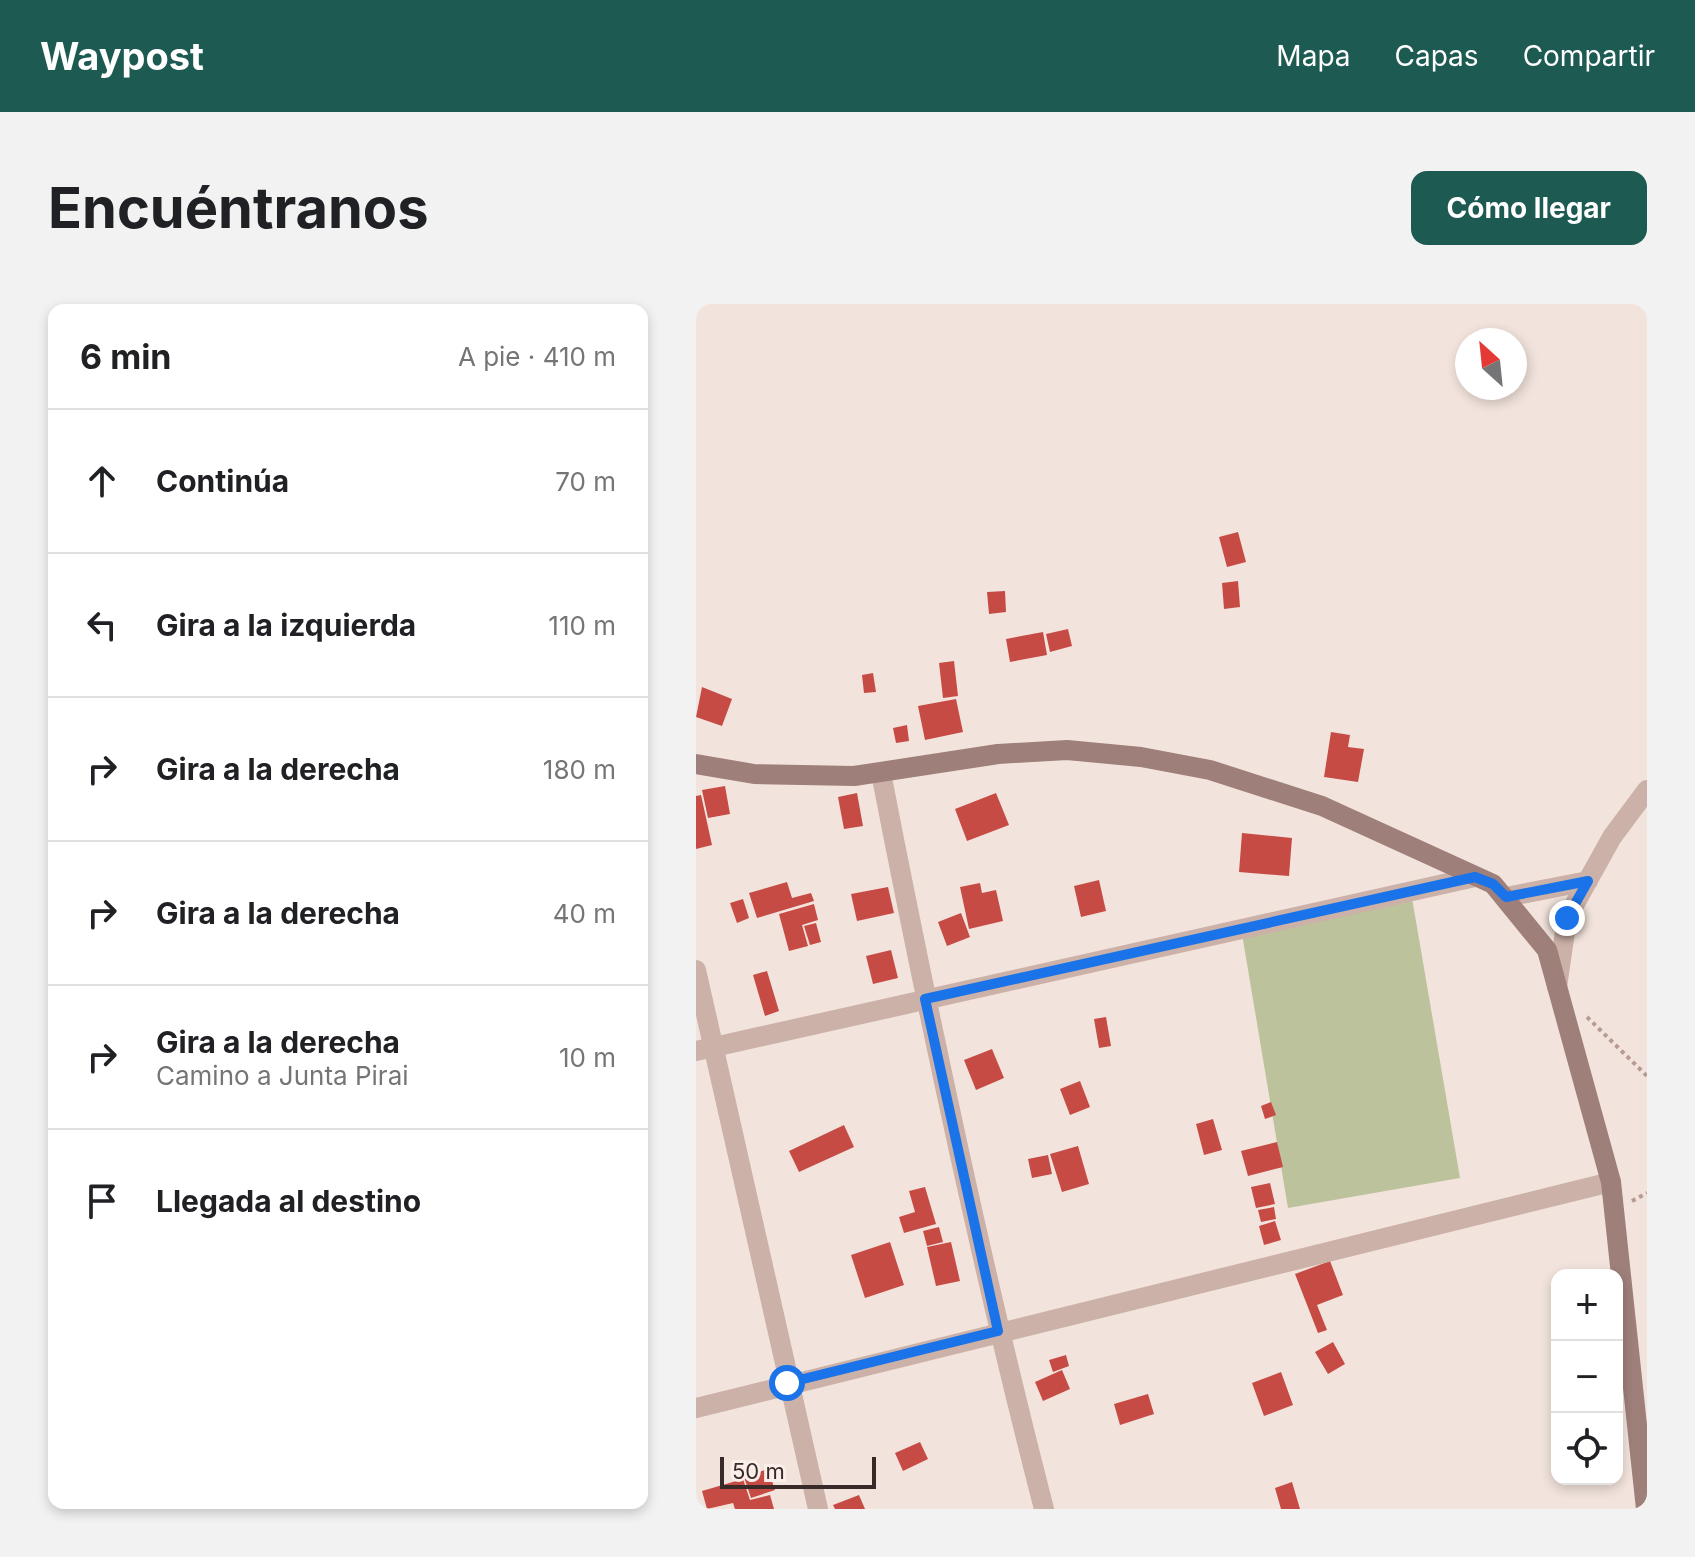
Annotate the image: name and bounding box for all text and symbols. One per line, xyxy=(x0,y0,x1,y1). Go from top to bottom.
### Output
text: Waypost xyxy=(40,33,204,79)
text: Mapa xyxy=(1276,39,1351,73)
text: Capas xyxy=(1395,39,1479,73)
text: Compartir xyxy=(1523,39,1655,73)
button: Cómo llegar xyxy=(1411,171,1647,245)
text: Encuéntranos xyxy=(48,174,429,242)
north arrow xyxy=(1455,328,1527,400)
text: 6 min xyxy=(80,336,172,377)
text: A pie · 410 m xyxy=(458,341,616,372)
icon: ahead xyxy=(80,459,124,503)
text: Continúa xyxy=(156,463,289,499)
text: 70 m xyxy=(555,466,616,497)
icon: left xyxy=(80,603,124,647)
text: Gira a la izquierda xyxy=(156,607,416,643)
text: 110 m xyxy=(548,610,616,641)
icon: right xyxy=(80,747,124,791)
text: Gira a la derecha xyxy=(156,751,400,787)
text: 180 m xyxy=(543,754,616,785)
icon: right xyxy=(80,891,124,935)
text: Gira a la derecha xyxy=(156,895,400,931)
text: 40 m xyxy=(553,898,616,929)
route end xyxy=(1549,900,1585,936)
text: Gira a la derecha xyxy=(156,1024,400,1060)
icon: right xyxy=(80,1035,124,1079)
text: 10 m xyxy=(559,1042,616,1073)
text: Camino a Junta Pirai xyxy=(156,1060,409,1091)
icon: arrive xyxy=(80,1179,124,1223)
text: Llegada al destino xyxy=(156,1183,421,1219)
map controls xyxy=(1551,1269,1623,1485)
button: + xyxy=(1551,1269,1623,1341)
button: − xyxy=(1551,1341,1623,1413)
route start xyxy=(769,1365,805,1401)
button: locate xyxy=(1551,1413,1623,1485)
scale bar xyxy=(720,1453,876,1489)
text: 50 m xyxy=(732,1458,785,1484)

